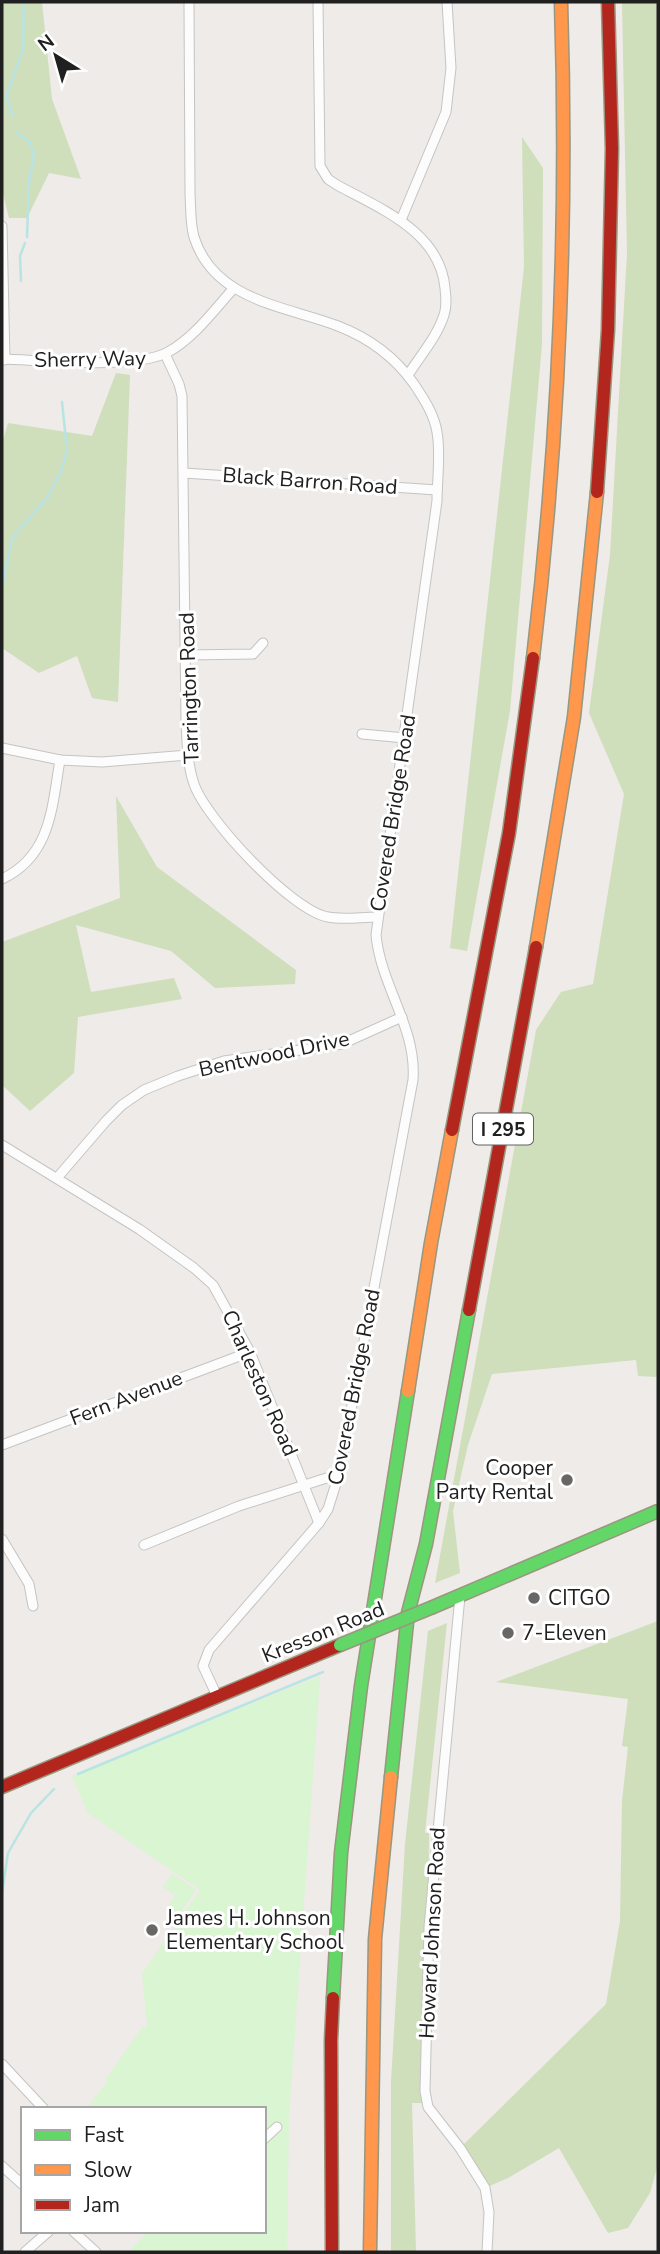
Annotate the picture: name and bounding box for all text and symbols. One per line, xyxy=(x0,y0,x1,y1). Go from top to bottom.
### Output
north arrow xyxy=(21,21,91,91)
text: N xyxy=(33,29,60,58)
street label: Sherry Way xyxy=(34,344,146,374)
street label: Black Barron Road xyxy=(222,461,398,501)
street label: Tarrington Road xyxy=(172,612,206,764)
street label: Covered Bridge Road xyxy=(364,712,422,914)
street label: Bentwood Drive xyxy=(196,1024,352,1084)
road number: I 295 xyxy=(473,1114,533,1144)
street label: Covered Bridge Road xyxy=(321,1286,387,1488)
street label: Charleston Road xyxy=(215,1306,305,1460)
street label: Fern Avenue xyxy=(66,1364,186,1432)
place label: Cooper Party Rental xyxy=(436,1454,554,1506)
marker: Cooper Party Rental xyxy=(559,1472,575,1488)
place label: CITGO xyxy=(548,1584,611,1612)
marker: CITGO xyxy=(526,1590,542,1606)
street label: Kresson Road xyxy=(258,1595,388,1669)
place label: 7-Eleven xyxy=(522,1619,607,1647)
marker: 7-Eleven xyxy=(500,1625,516,1641)
street label: Howard Johnson Road xyxy=(412,1827,452,2039)
place label: James H. Johnson Elementary School xyxy=(165,1904,344,1956)
marker: James H. Johnson Elementary School xyxy=(144,1922,160,1938)
legend xyxy=(21,2107,266,2233)
text: Fast xyxy=(84,2121,124,2149)
text: Slow xyxy=(84,2156,133,2184)
text: Jam xyxy=(83,2191,120,2219)

